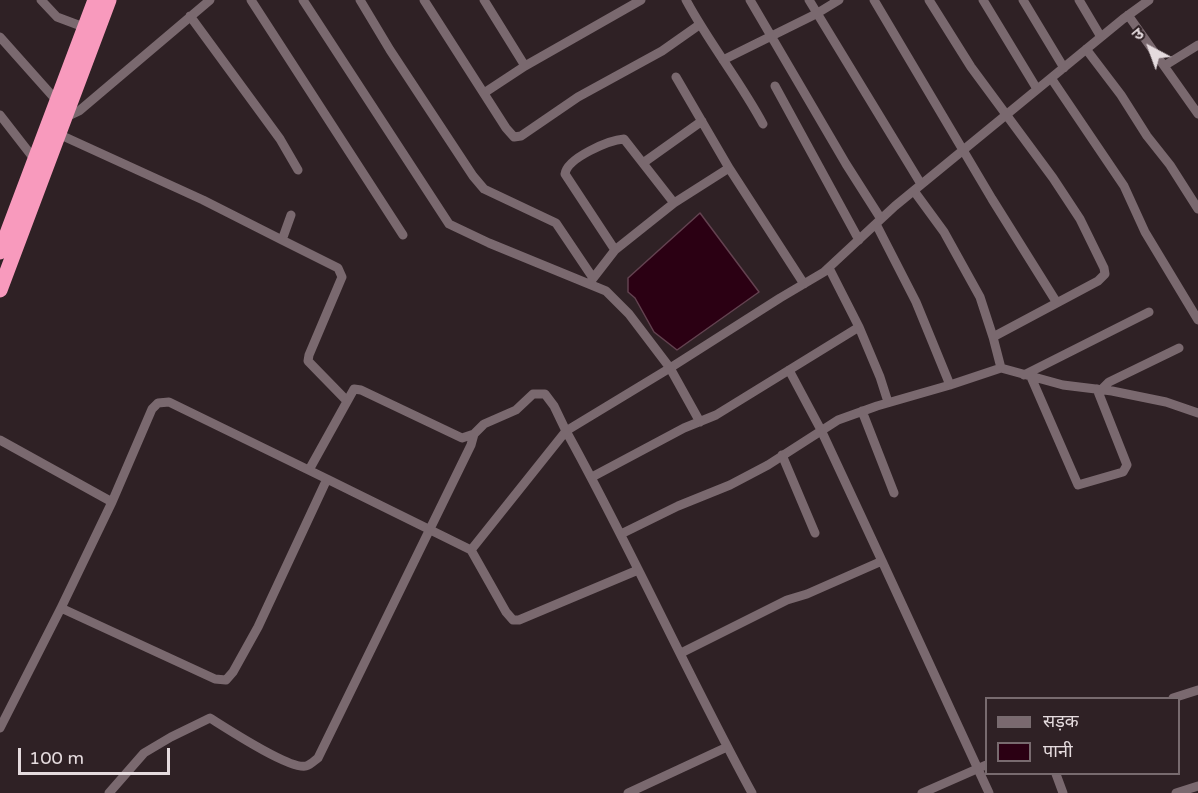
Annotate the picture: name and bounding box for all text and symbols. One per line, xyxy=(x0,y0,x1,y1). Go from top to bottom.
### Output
north arrow xyxy=(1120,18,1180,78)
text: उ xyxy=(1128,24,1148,45)
legend xyxy=(985,697,1180,775)
text: सड़क xyxy=(1043,710,1079,732)
scale bar xyxy=(21,736,172,774)
text: पानी xyxy=(1043,740,1073,762)
text: 100 m xyxy=(29,747,84,769)

